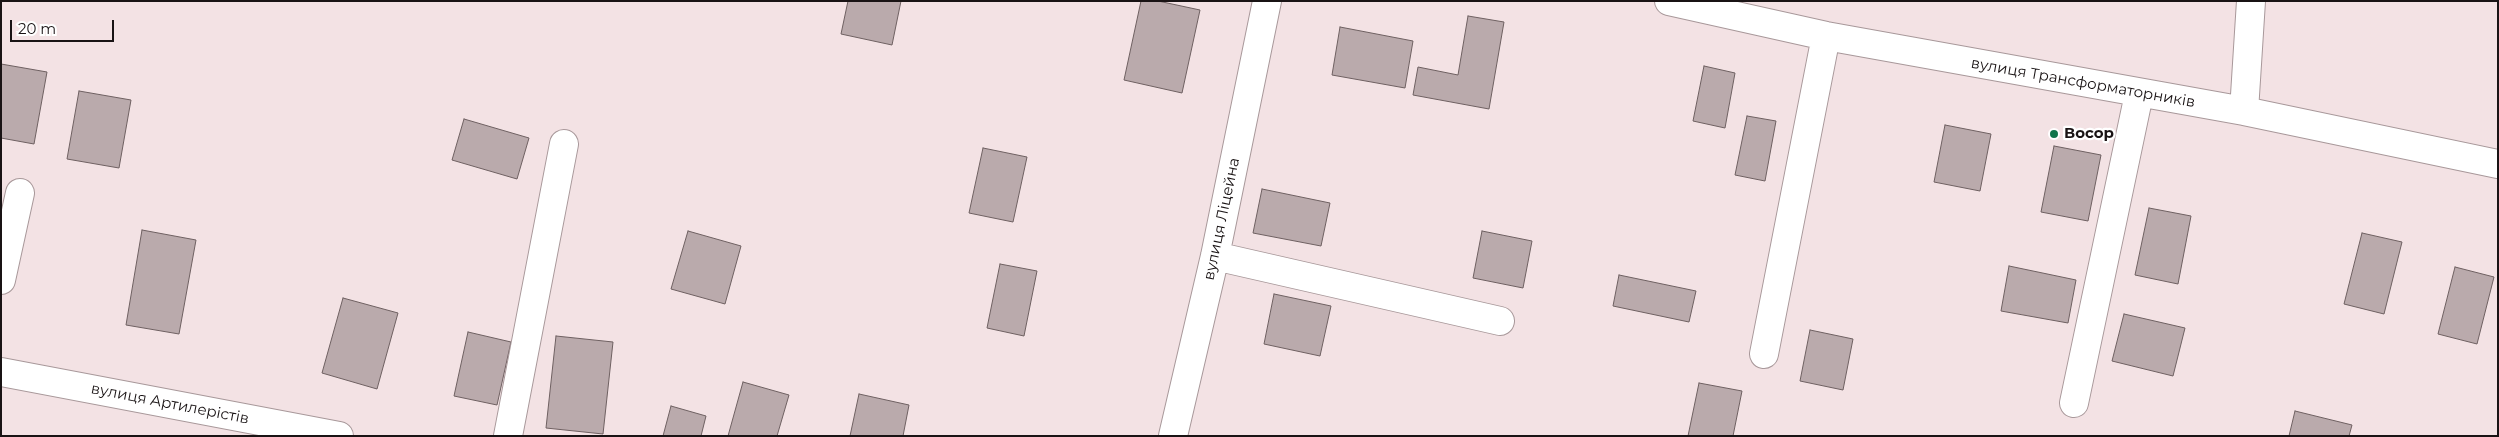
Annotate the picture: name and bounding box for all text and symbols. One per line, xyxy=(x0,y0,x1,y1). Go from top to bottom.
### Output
scale bar xyxy=(12,10,116,42)
text: 20 m xyxy=(18,19,56,38)
street label: вулиця Трансформаторників xyxy=(1969,54,2197,112)
place label: Восор xyxy=(2064,125,2114,143)
marker: Восор xyxy=(2048,128,2060,140)
street label: вулиця Ліцейна xyxy=(1200,156,1244,282)
street label: вулиця Артилерістів xyxy=(89,380,251,428)

